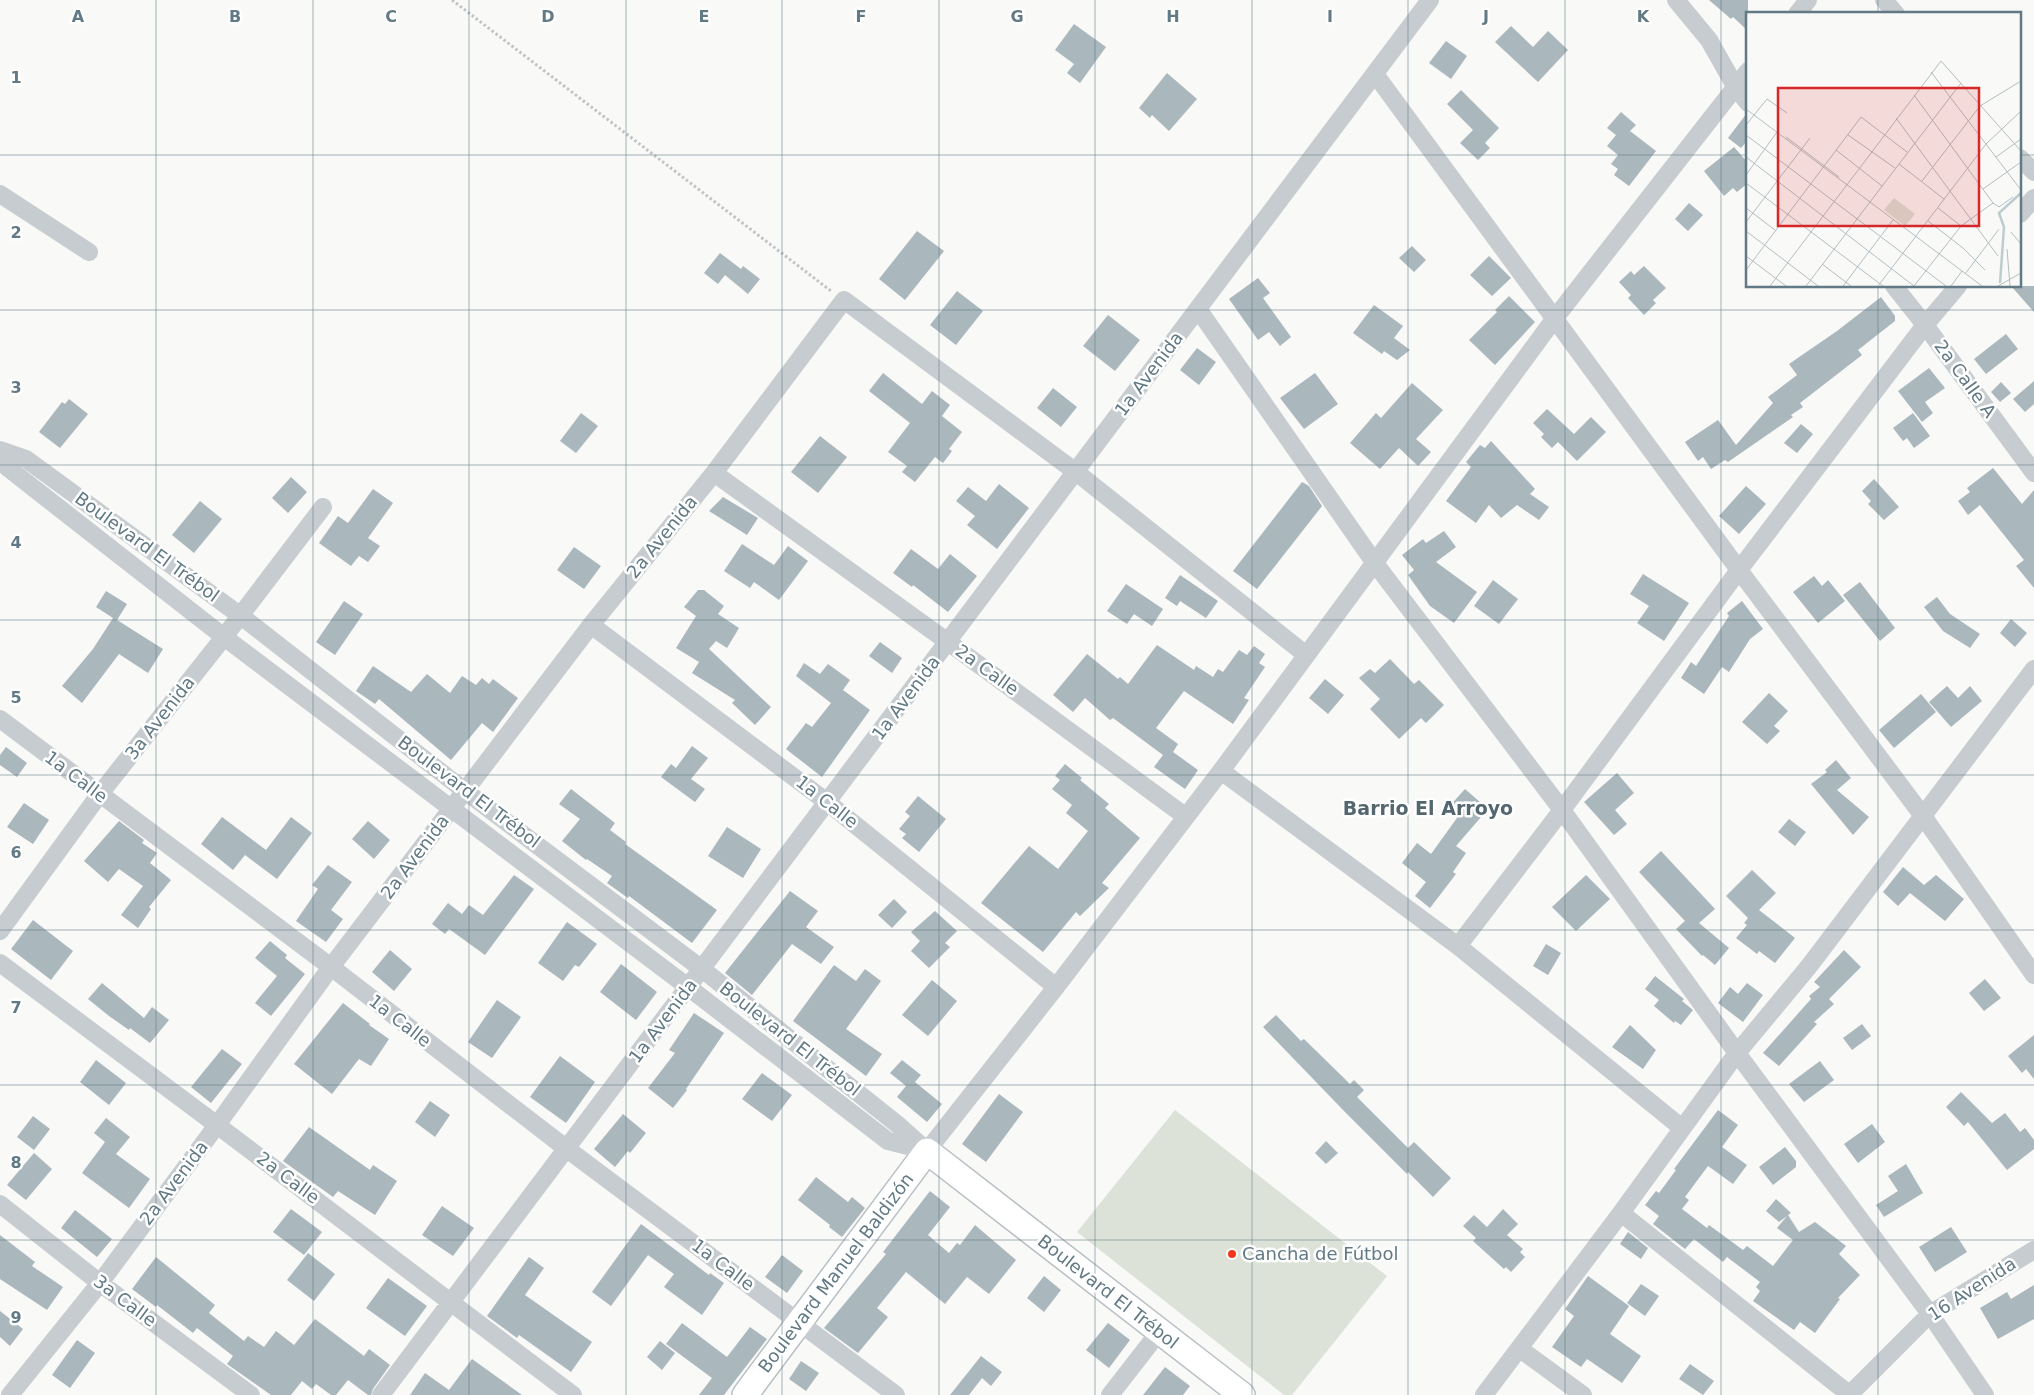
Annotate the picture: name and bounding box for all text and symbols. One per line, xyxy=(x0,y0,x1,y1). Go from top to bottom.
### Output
text: A xyxy=(72,7,85,26)
text: B xyxy=(229,7,241,26)
text: C xyxy=(385,7,397,26)
text: D xyxy=(541,7,555,26)
text: E xyxy=(699,7,709,26)
text: F xyxy=(856,7,866,26)
text: G xyxy=(1010,7,1024,26)
text: H xyxy=(1166,7,1180,26)
text: I xyxy=(1327,7,1333,26)
text: J xyxy=(1482,7,1489,26)
text: K xyxy=(1637,7,1650,26)
inset map xyxy=(1746,12,2022,288)
text: 1 xyxy=(10,68,22,87)
text: 2 xyxy=(10,223,22,242)
street label: 1a Avenida xyxy=(1110,327,1187,420)
street label: 2a Calle A xyxy=(1930,336,2001,422)
text: 3 xyxy=(10,378,22,397)
street label: Boulevard El Trébol xyxy=(71,487,223,606)
street label: 2a Avenida xyxy=(622,491,701,582)
text: 4 xyxy=(10,533,22,552)
street label: 2a Calle xyxy=(952,640,1023,700)
street label: 1a Avenida xyxy=(867,651,944,744)
street label: 3a Avenida xyxy=(121,672,199,764)
text: 5 xyxy=(10,688,22,707)
street label: Boulevard El Trébol xyxy=(394,731,545,852)
street label: 1a Calle xyxy=(41,746,112,807)
street label: 1a Calle xyxy=(792,771,862,832)
district label: Barrio El Arroyo xyxy=(1343,797,1513,819)
street label: 2a Avenida xyxy=(376,810,453,903)
text: 6 xyxy=(10,843,22,862)
street label: 1a Avenida xyxy=(624,974,701,1067)
street label: Boulevard El Trébol xyxy=(716,977,865,1100)
street label: 1a Calle xyxy=(365,990,435,1051)
text: 7 xyxy=(10,998,22,1017)
street label: 2a Avenida xyxy=(135,1136,212,1229)
street label: 2a Calle xyxy=(253,1147,324,1208)
text: 8 xyxy=(10,1153,22,1172)
street label: Boulevard Manuel Baldizón xyxy=(754,1169,918,1377)
street label: Boulevard El Trébol xyxy=(1034,1230,1183,1353)
street label: 1a Calle xyxy=(688,1234,759,1295)
place label: Cancha de Fútbol xyxy=(1242,1243,1399,1264)
marker: Cancha de Fútbol xyxy=(1226,1248,1238,1260)
street label: 16 Avenida xyxy=(1924,1252,2020,1325)
street label: 3a Calle xyxy=(90,1270,161,1331)
text: 9 xyxy=(10,1308,22,1327)

